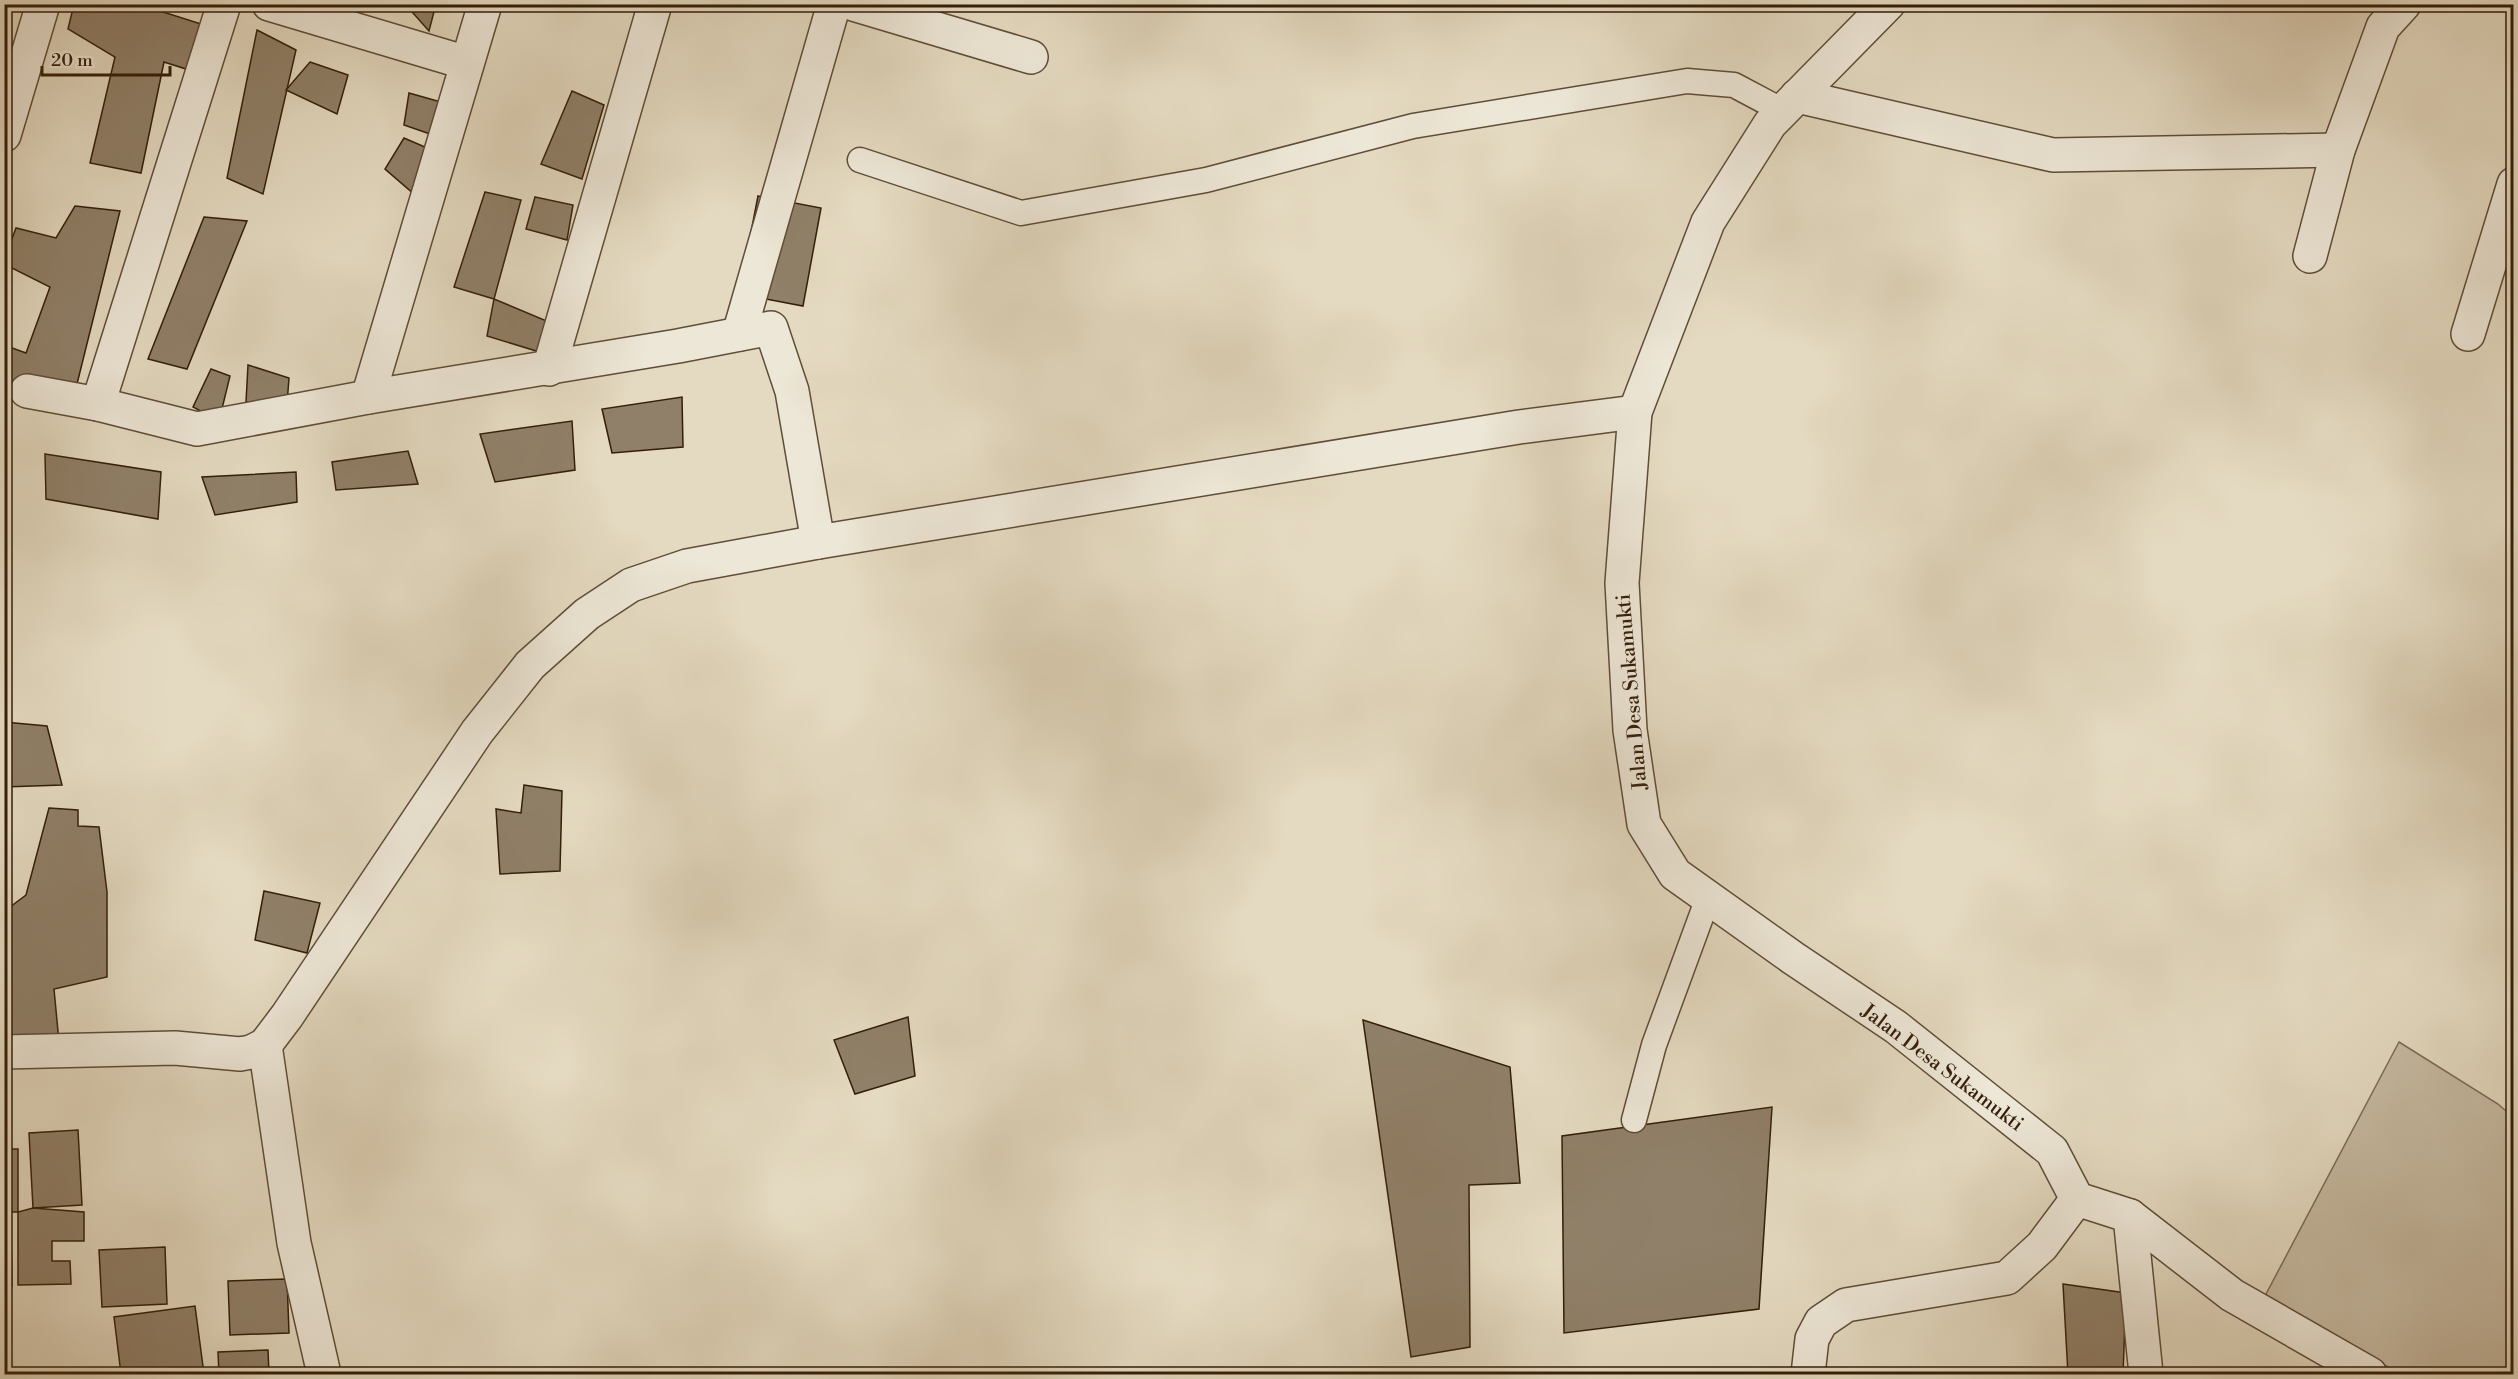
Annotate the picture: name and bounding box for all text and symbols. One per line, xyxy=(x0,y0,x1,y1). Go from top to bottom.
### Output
scale bar xyxy=(42,39,170,77)
text: 20 m xyxy=(51,49,93,72)
street label: Jalan Desa Sukamukti xyxy=(1611,593,1654,792)
street label: Jalan Desa Sukamukti xyxy=(1855,998,2028,1138)

